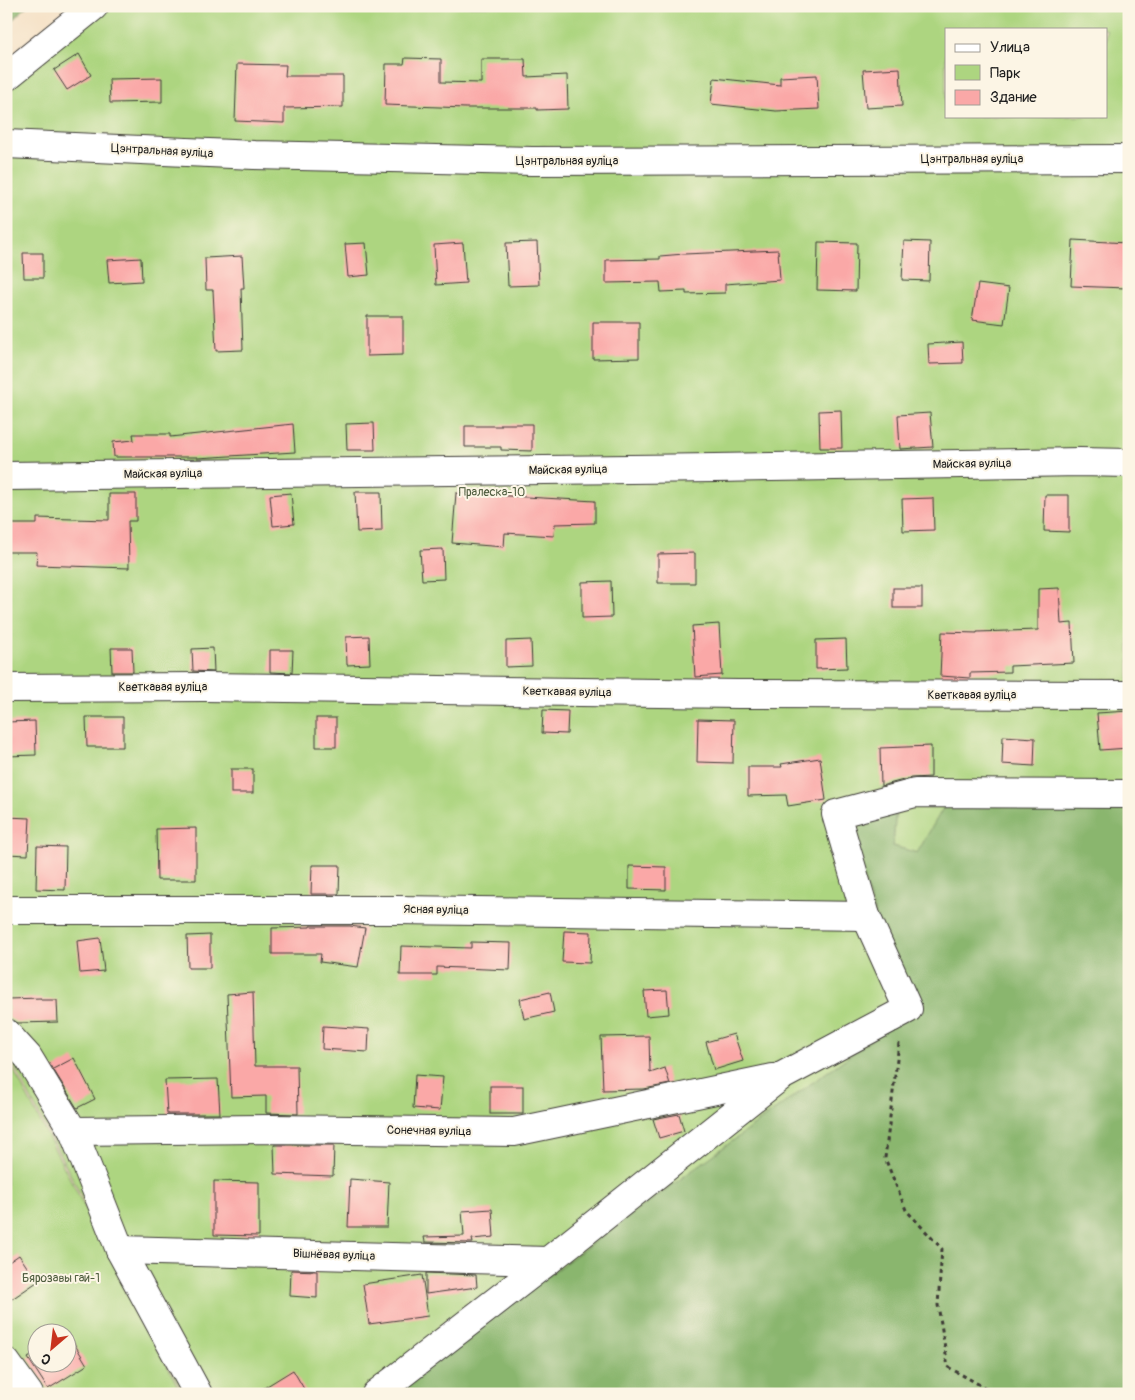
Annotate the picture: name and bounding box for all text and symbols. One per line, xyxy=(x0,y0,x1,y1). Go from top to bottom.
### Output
legend xyxy=(945,28,1108,118)
text: Улица xyxy=(990,38,1030,57)
text: Парк xyxy=(990,64,1021,83)
text: Здание xyxy=(990,88,1037,107)
street label: Цэнтральная вуліца xyxy=(110,141,214,161)
street label: Цэнтральная вуліца xyxy=(921,152,1024,167)
street label: Цэнтральная вуліца xyxy=(516,154,619,169)
street label: Майская вуліца xyxy=(933,456,1012,472)
street label: Майская вуліца xyxy=(529,462,608,478)
street label: Майская вуліца xyxy=(124,466,203,482)
park label: Пралеска-10 xyxy=(459,485,525,500)
street label: Кветкавая вуліца xyxy=(119,680,208,695)
street label: Кветкавая вуліца xyxy=(522,684,612,700)
street label: Кветкавая вуліца xyxy=(928,688,1017,703)
street label: Ясная вуліца xyxy=(403,902,469,918)
street label: Сонечная вуліца xyxy=(387,1123,472,1139)
street label: Вішнёвая вуліца xyxy=(293,1246,376,1264)
park label: Бярозавы гай-1 xyxy=(22,1271,100,1286)
north arrow xyxy=(28,1322,78,1372)
text: С xyxy=(38,1349,54,1369)

